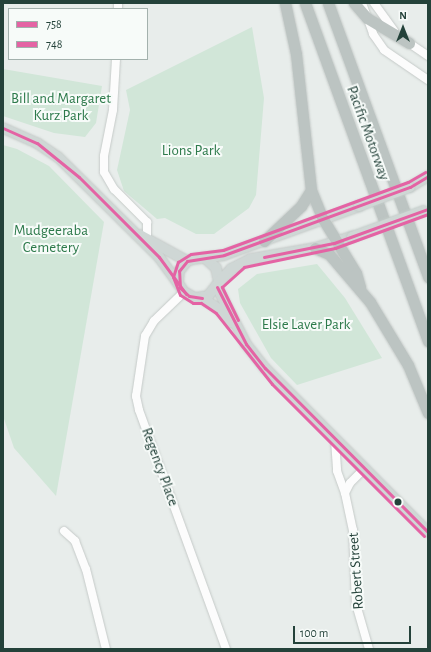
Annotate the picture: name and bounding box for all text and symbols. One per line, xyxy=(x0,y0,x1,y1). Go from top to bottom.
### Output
legend xyxy=(8,8,148,60)
north arrow xyxy=(383,8,423,48)
text: N xyxy=(399,10,407,21)
text: 758 xyxy=(46,18,62,30)
text: 748 xyxy=(46,38,62,50)
street label: Pacific Motorway xyxy=(343,83,393,183)
park label: Bill and Margaret Kurz Park xyxy=(11,89,111,124)
park label: Lions Park xyxy=(162,142,220,160)
park label: Mudgeeraba Cemetery xyxy=(14,221,88,256)
park label: Elsie Laver Park xyxy=(262,316,350,334)
street label: Regency Place xyxy=(137,425,183,509)
unlabelled marker xyxy=(393,497,403,507)
street label: Robert Street xyxy=(344,532,368,610)
scale bar xyxy=(295,618,413,644)
text: 100 m xyxy=(300,627,328,639)

